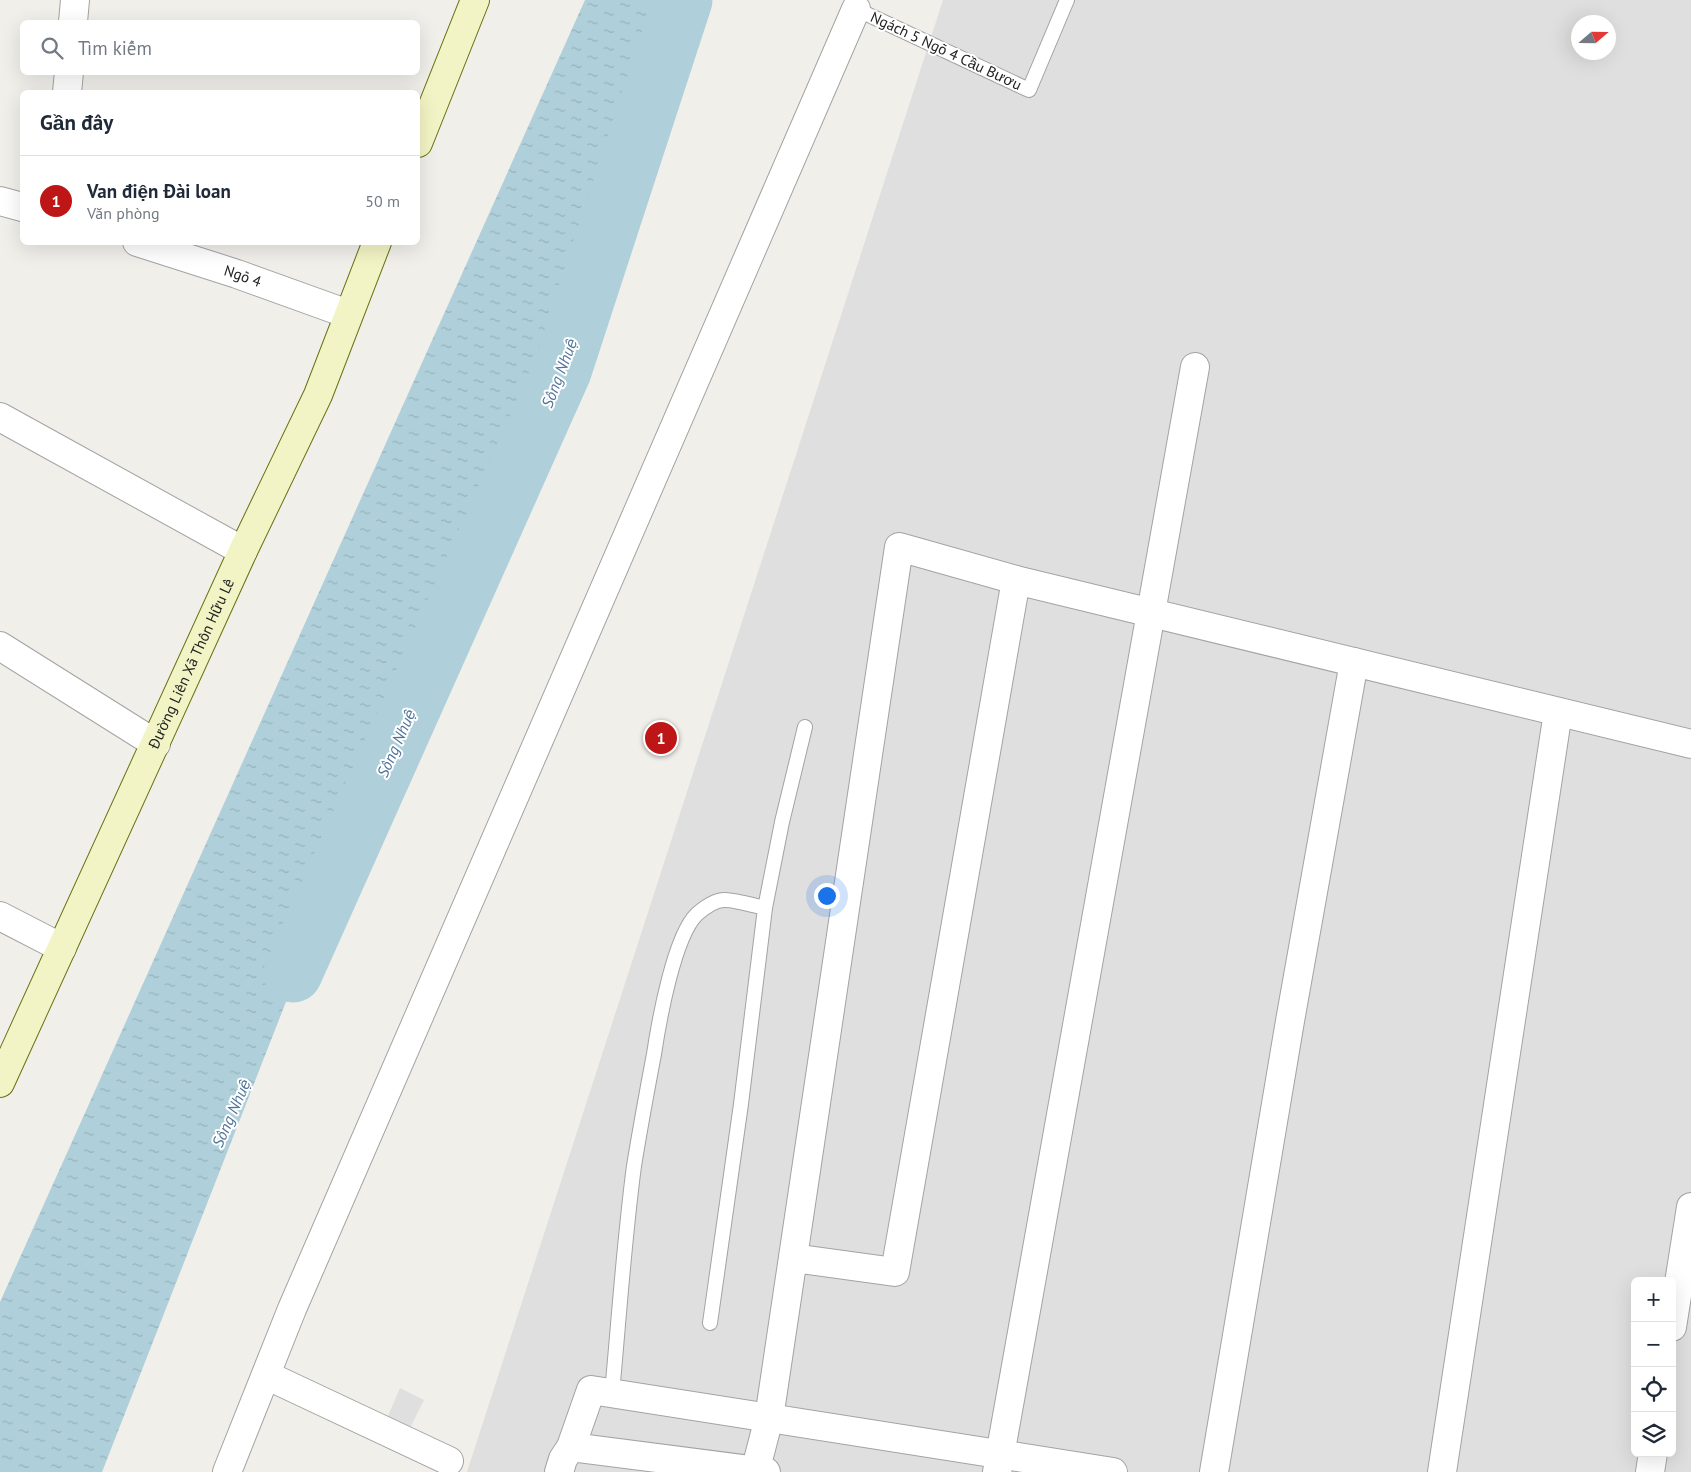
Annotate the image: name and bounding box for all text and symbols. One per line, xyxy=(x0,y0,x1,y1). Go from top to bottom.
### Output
street label: Ngách 5 Ngõ 4 Cầu Bươu xyxy=(867,7,1025,94)
north arrow xyxy=(1571,15,1616,60)
search box xyxy=(20,20,420,75)
icon: search xyxy=(38,34,66,62)
text: Tìm kiếm xyxy=(78,36,152,60)
text: Gần đây xyxy=(40,109,113,136)
text: Van điện Đài loan xyxy=(87,179,231,203)
text: 1 xyxy=(51,191,61,211)
text: 50 m xyxy=(365,191,400,211)
text: Văn phòng xyxy=(87,203,160,223)
street label: Ngõ 4 xyxy=(222,260,264,291)
water label: Sông Nhuệ xyxy=(537,335,581,410)
street label: Đường Liên Xã Thôn Hữu Lê xyxy=(144,575,238,753)
water label: Sông Nhuệ xyxy=(372,706,420,780)
pin: 1 xyxy=(645,719,677,757)
your location xyxy=(814,883,840,909)
water label: Sông Nhuệ xyxy=(207,1076,255,1150)
map controls xyxy=(1631,1277,1676,1457)
button: + xyxy=(1631,1277,1676,1322)
button: − xyxy=(1631,1322,1676,1367)
button: locate xyxy=(1631,1367,1676,1412)
button: layers xyxy=(1631,1412,1676,1457)

